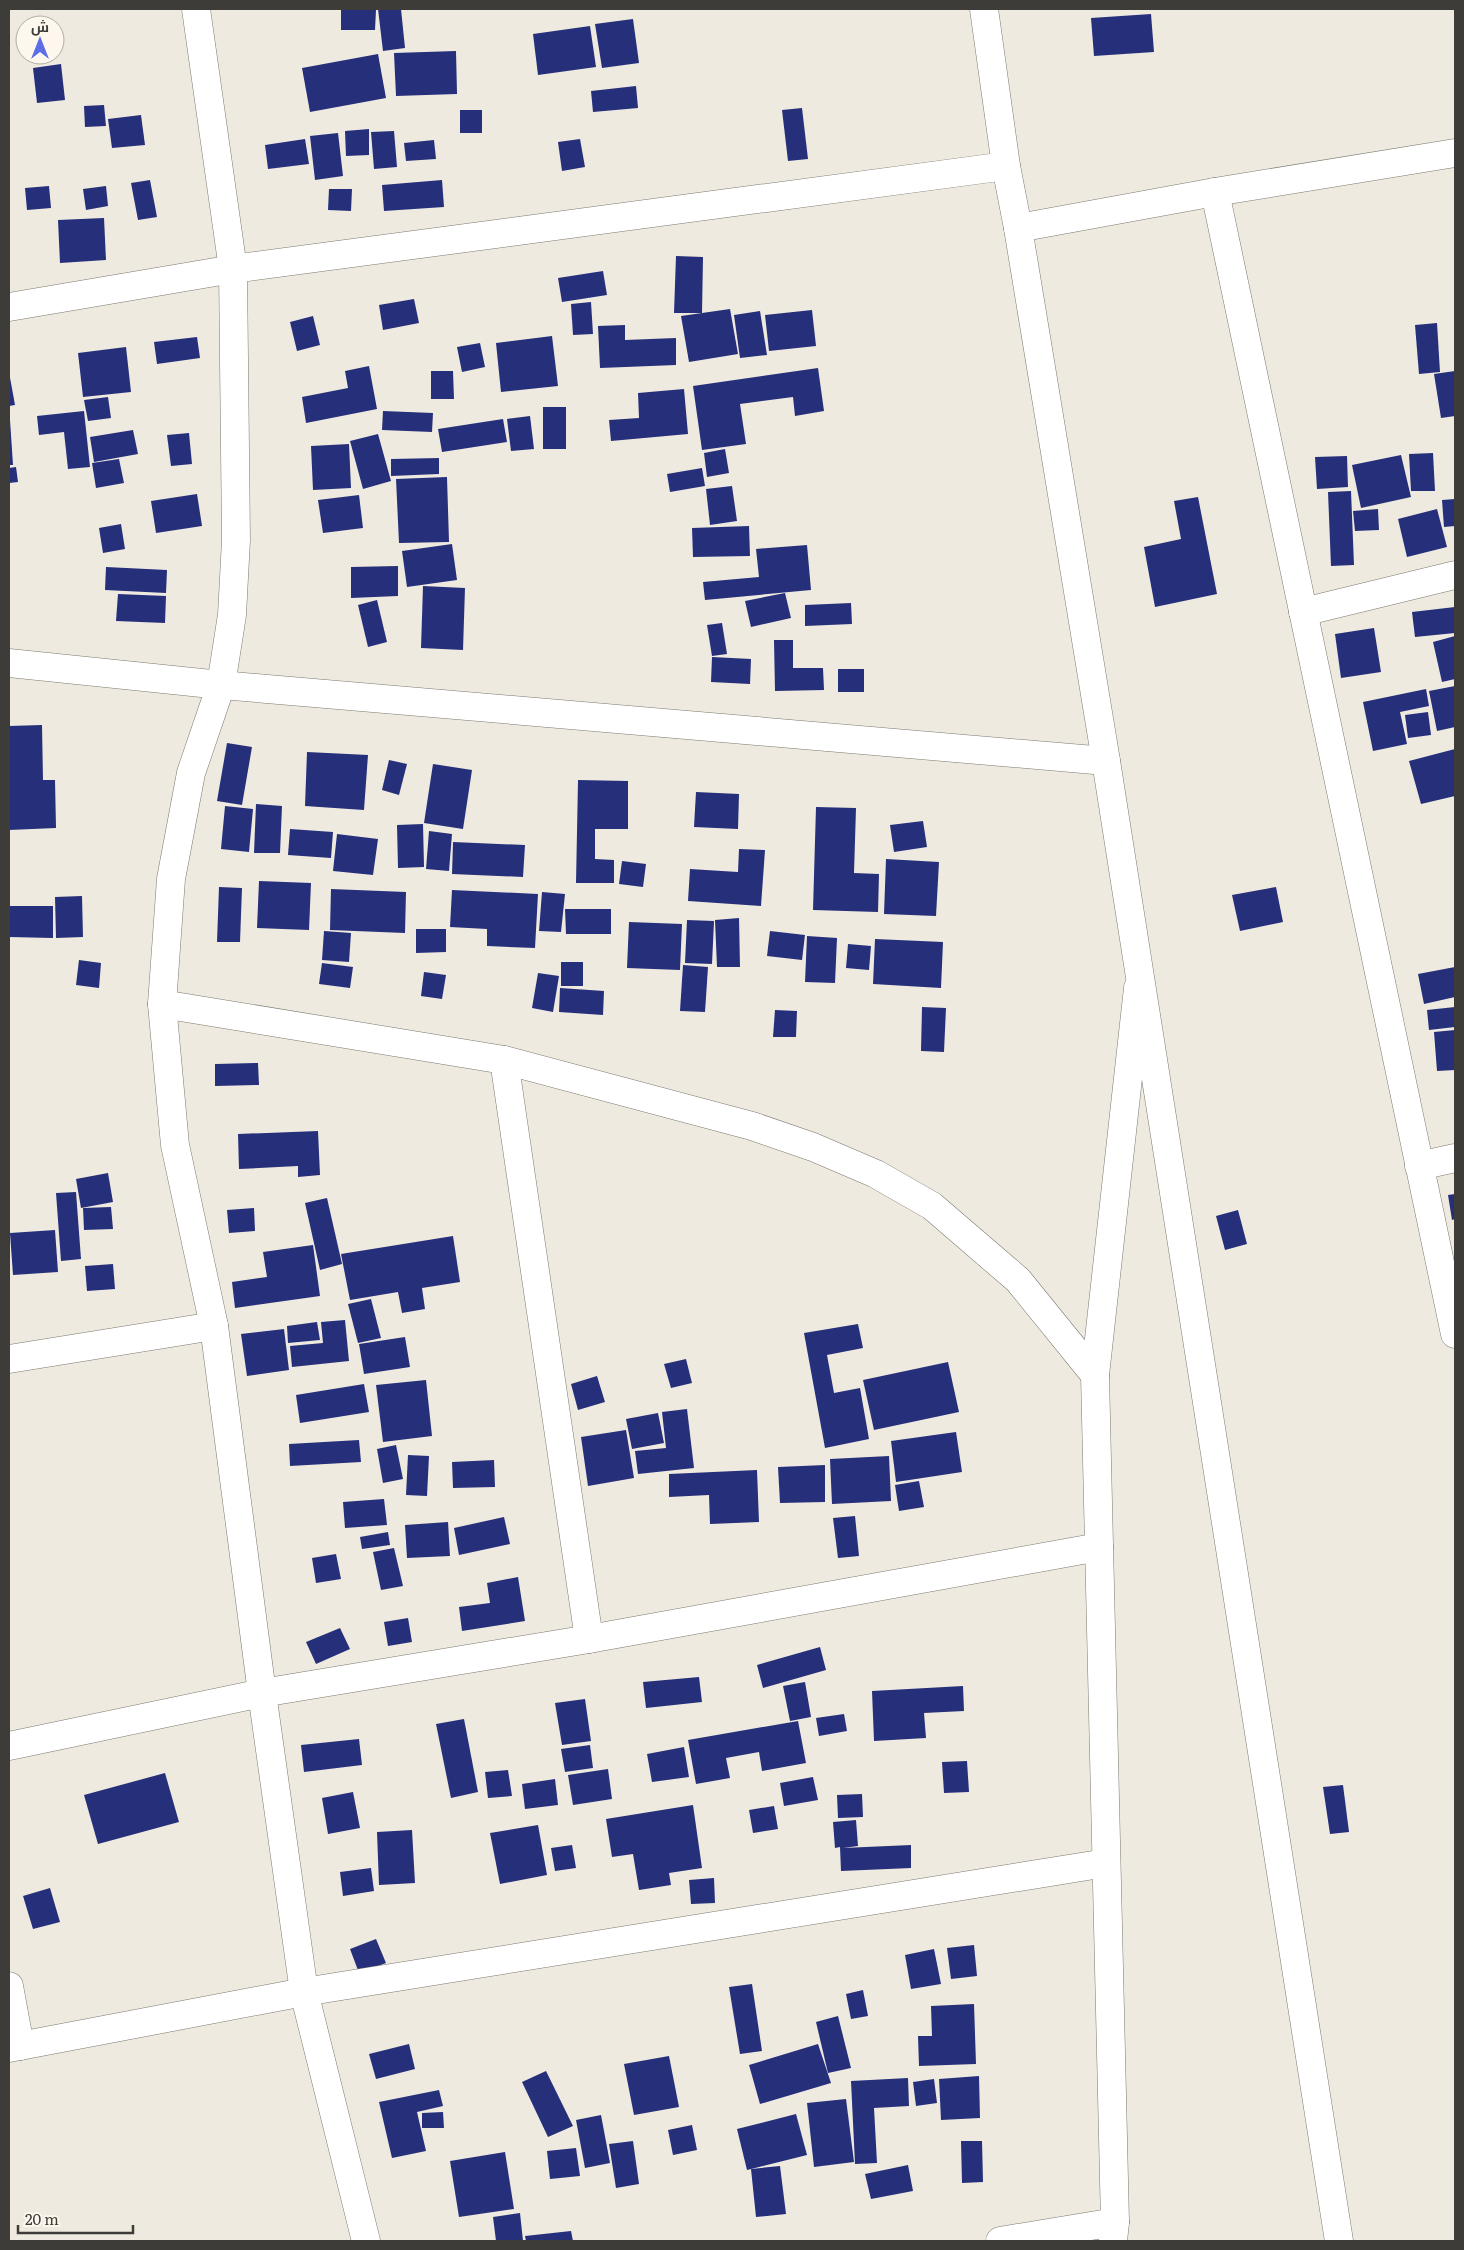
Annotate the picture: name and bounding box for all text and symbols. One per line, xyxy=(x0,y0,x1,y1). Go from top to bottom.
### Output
north arrow xyxy=(15,15,65,65)
text: ش xyxy=(31,16,49,36)
scale bar xyxy=(18,2202,132,2234)
text: 20 m xyxy=(25,2207,59,2230)

